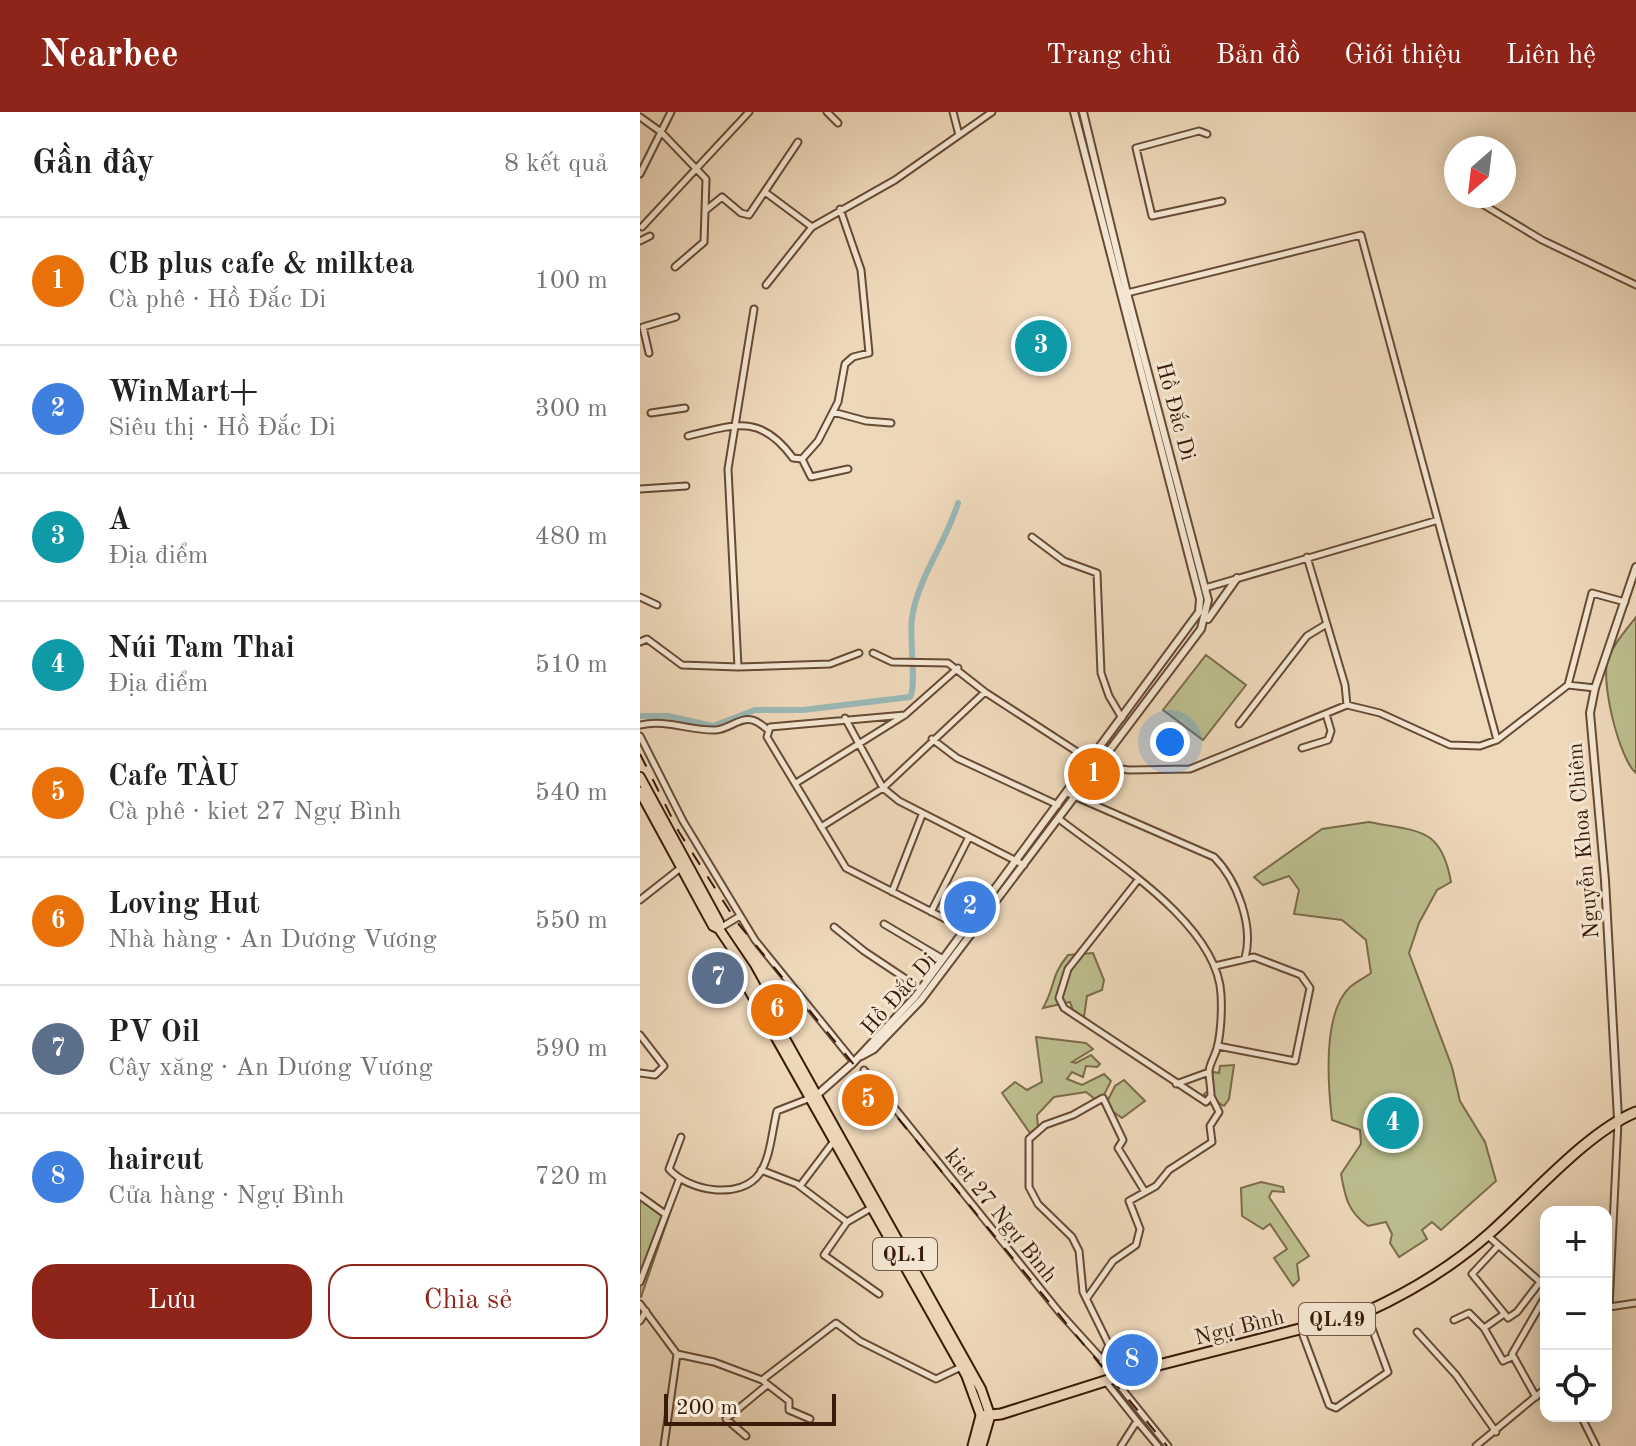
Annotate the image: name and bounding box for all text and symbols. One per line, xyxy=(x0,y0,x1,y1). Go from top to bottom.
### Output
text: Nearbee xyxy=(40,37,179,75)
text: Trang chủ xyxy=(1046,42,1172,70)
text: Bản đồ xyxy=(1216,42,1300,70)
text: Giới thiệu xyxy=(1344,42,1462,70)
text: Liên hệ xyxy=(1506,42,1596,70)
north arrow xyxy=(1444,136,1516,208)
text: Gần đây xyxy=(32,147,155,181)
text: 8 kết quả xyxy=(504,151,608,177)
text: CB plus cafe & milktea xyxy=(108,250,414,280)
text: 1 xyxy=(50,268,66,294)
text: 100 m xyxy=(535,268,608,294)
text: Cà phê · Hồ Đắc Di xyxy=(108,287,326,313)
pin: 3 xyxy=(1015,316,1067,376)
street label: Hồ Đắc Di xyxy=(1151,360,1200,463)
text: WinMart+ xyxy=(108,378,258,408)
text: 2 xyxy=(50,396,66,422)
text: 300 m xyxy=(535,396,608,422)
text: Siêu thị · Hồ Đắc Di xyxy=(108,415,336,441)
text: A xyxy=(108,506,131,536)
text: 3 xyxy=(50,524,66,550)
text: 480 m xyxy=(535,524,608,550)
text: Địa điểm xyxy=(108,543,208,569)
text: Núi Tam Thai xyxy=(108,634,295,664)
text: 4 xyxy=(50,652,66,678)
text: 510 m xyxy=(535,652,608,678)
text: Địa điểm xyxy=(108,671,208,697)
your location xyxy=(1150,722,1190,762)
street label: Nguyễn Khoa Chiêm xyxy=(1563,742,1604,940)
pin: 1 xyxy=(1068,744,1120,804)
text: Cafe TÀU xyxy=(108,762,239,792)
text: 5 xyxy=(50,780,66,806)
text: 540 m xyxy=(535,780,608,806)
text: Cà phê · kiet 27 Ngự Bình xyxy=(108,799,402,825)
pin: 2 xyxy=(944,877,996,937)
text: Loving Hut xyxy=(108,890,260,920)
text: 6 xyxy=(50,908,66,934)
text: 550 m xyxy=(535,908,608,934)
text: Nhà hàng · An Dương Vương xyxy=(108,927,437,953)
pin: 7 xyxy=(692,948,744,1008)
street label: Hồ Đắc Di xyxy=(857,949,941,1039)
pin: 6 xyxy=(751,980,803,1040)
text: PV Oil xyxy=(108,1018,200,1048)
text: 7 xyxy=(50,1036,66,1062)
text: 590 m xyxy=(535,1036,608,1062)
text: Cây xăng · An Dương Vương xyxy=(108,1055,433,1081)
pin: 5 xyxy=(842,1070,894,1130)
pin: 4 xyxy=(1367,1093,1419,1153)
street label: kiet 27 Ngự Bình xyxy=(940,1145,1061,1287)
text: haircut xyxy=(108,1146,203,1176)
text: 8 xyxy=(50,1164,66,1190)
text: 720 m xyxy=(535,1164,608,1190)
text: Cửa hàng · Ngự Bình xyxy=(108,1183,345,1209)
map controls xyxy=(1540,1206,1612,1422)
button: + xyxy=(1540,1206,1612,1278)
road number: QL.1 xyxy=(873,1238,937,1270)
button: Lưu xyxy=(32,1264,312,1339)
button: Chia sẻ xyxy=(328,1264,608,1339)
button: − xyxy=(1540,1278,1612,1350)
road number: QL.49 xyxy=(1299,1303,1375,1335)
street label: Ngự Bình xyxy=(1192,1306,1287,1350)
pin: 8 xyxy=(1106,1330,1158,1390)
button: locate xyxy=(1540,1350,1612,1422)
scale bar xyxy=(664,1390,836,1426)
text: 200 m xyxy=(676,1397,738,1419)

